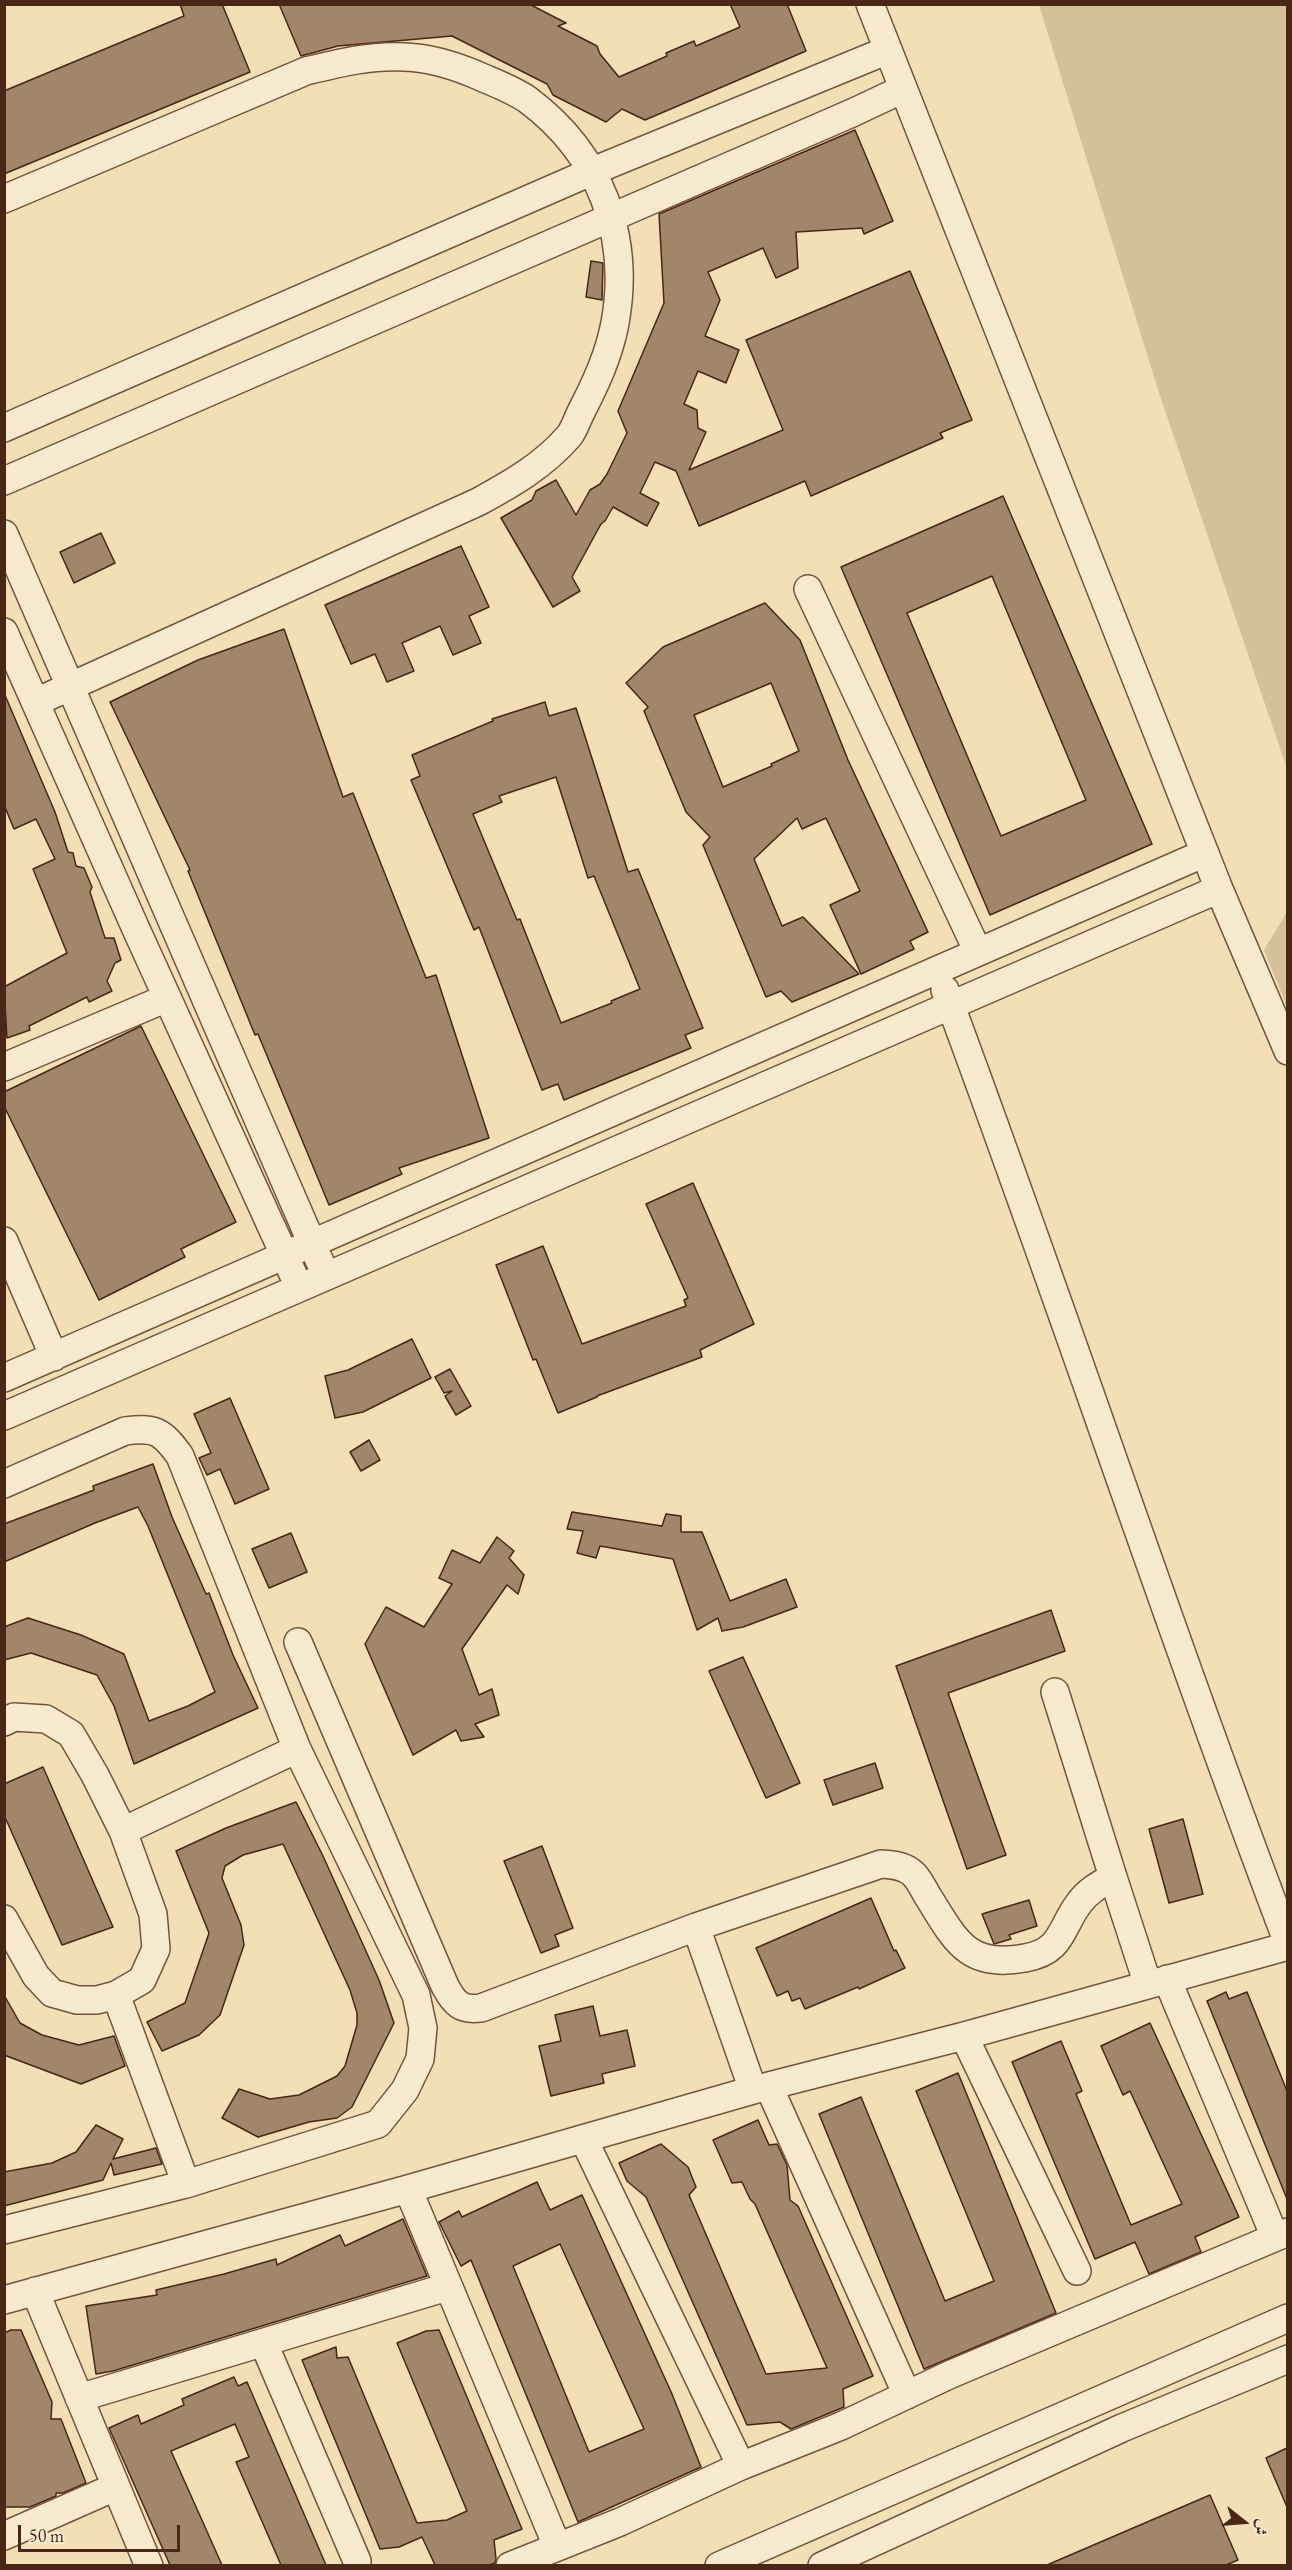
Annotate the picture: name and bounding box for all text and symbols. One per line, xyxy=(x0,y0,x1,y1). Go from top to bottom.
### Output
north arrow xyxy=(1214,2492,1274,2552)
scale bar xyxy=(21,2513,183,2551)
text: ش xyxy=(1249,2517,1274,2538)
text: 50 m xyxy=(29,2524,64,2547)

